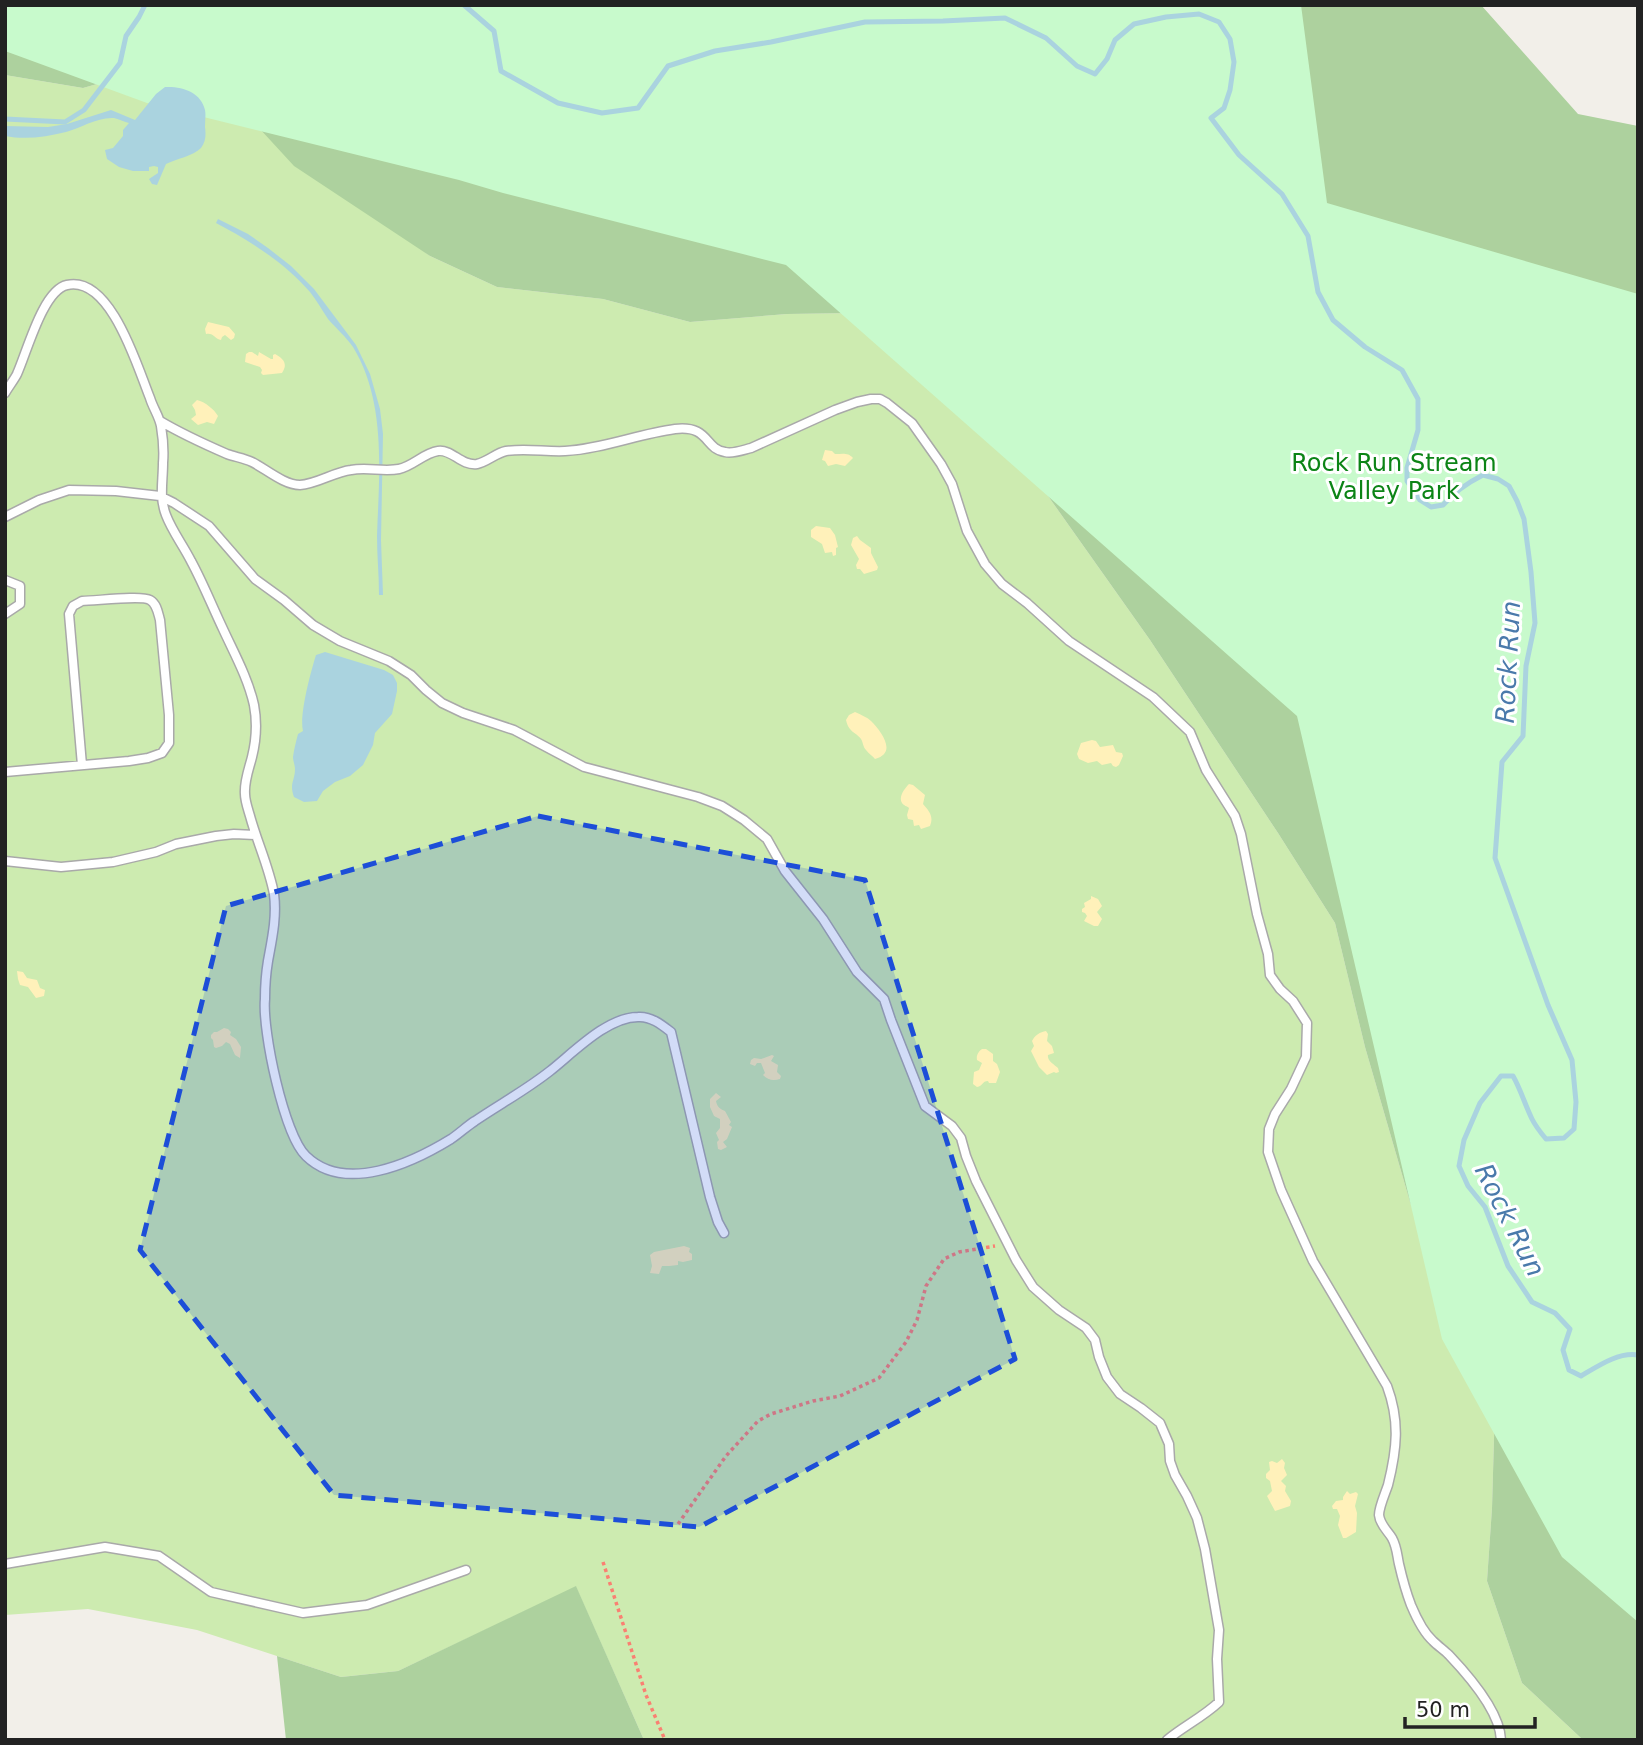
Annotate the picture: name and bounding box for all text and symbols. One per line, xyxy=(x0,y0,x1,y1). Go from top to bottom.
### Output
park label: Rock Run Stream Valley Park xyxy=(1291,449,1497,505)
water label: Rock Run xyxy=(1490,600,1526,724)
water label: Rock Run xyxy=(1469,1159,1551,1281)
scale bar xyxy=(1405,1686,1534,1730)
text: 50 m xyxy=(1416,1698,1470,1722)

